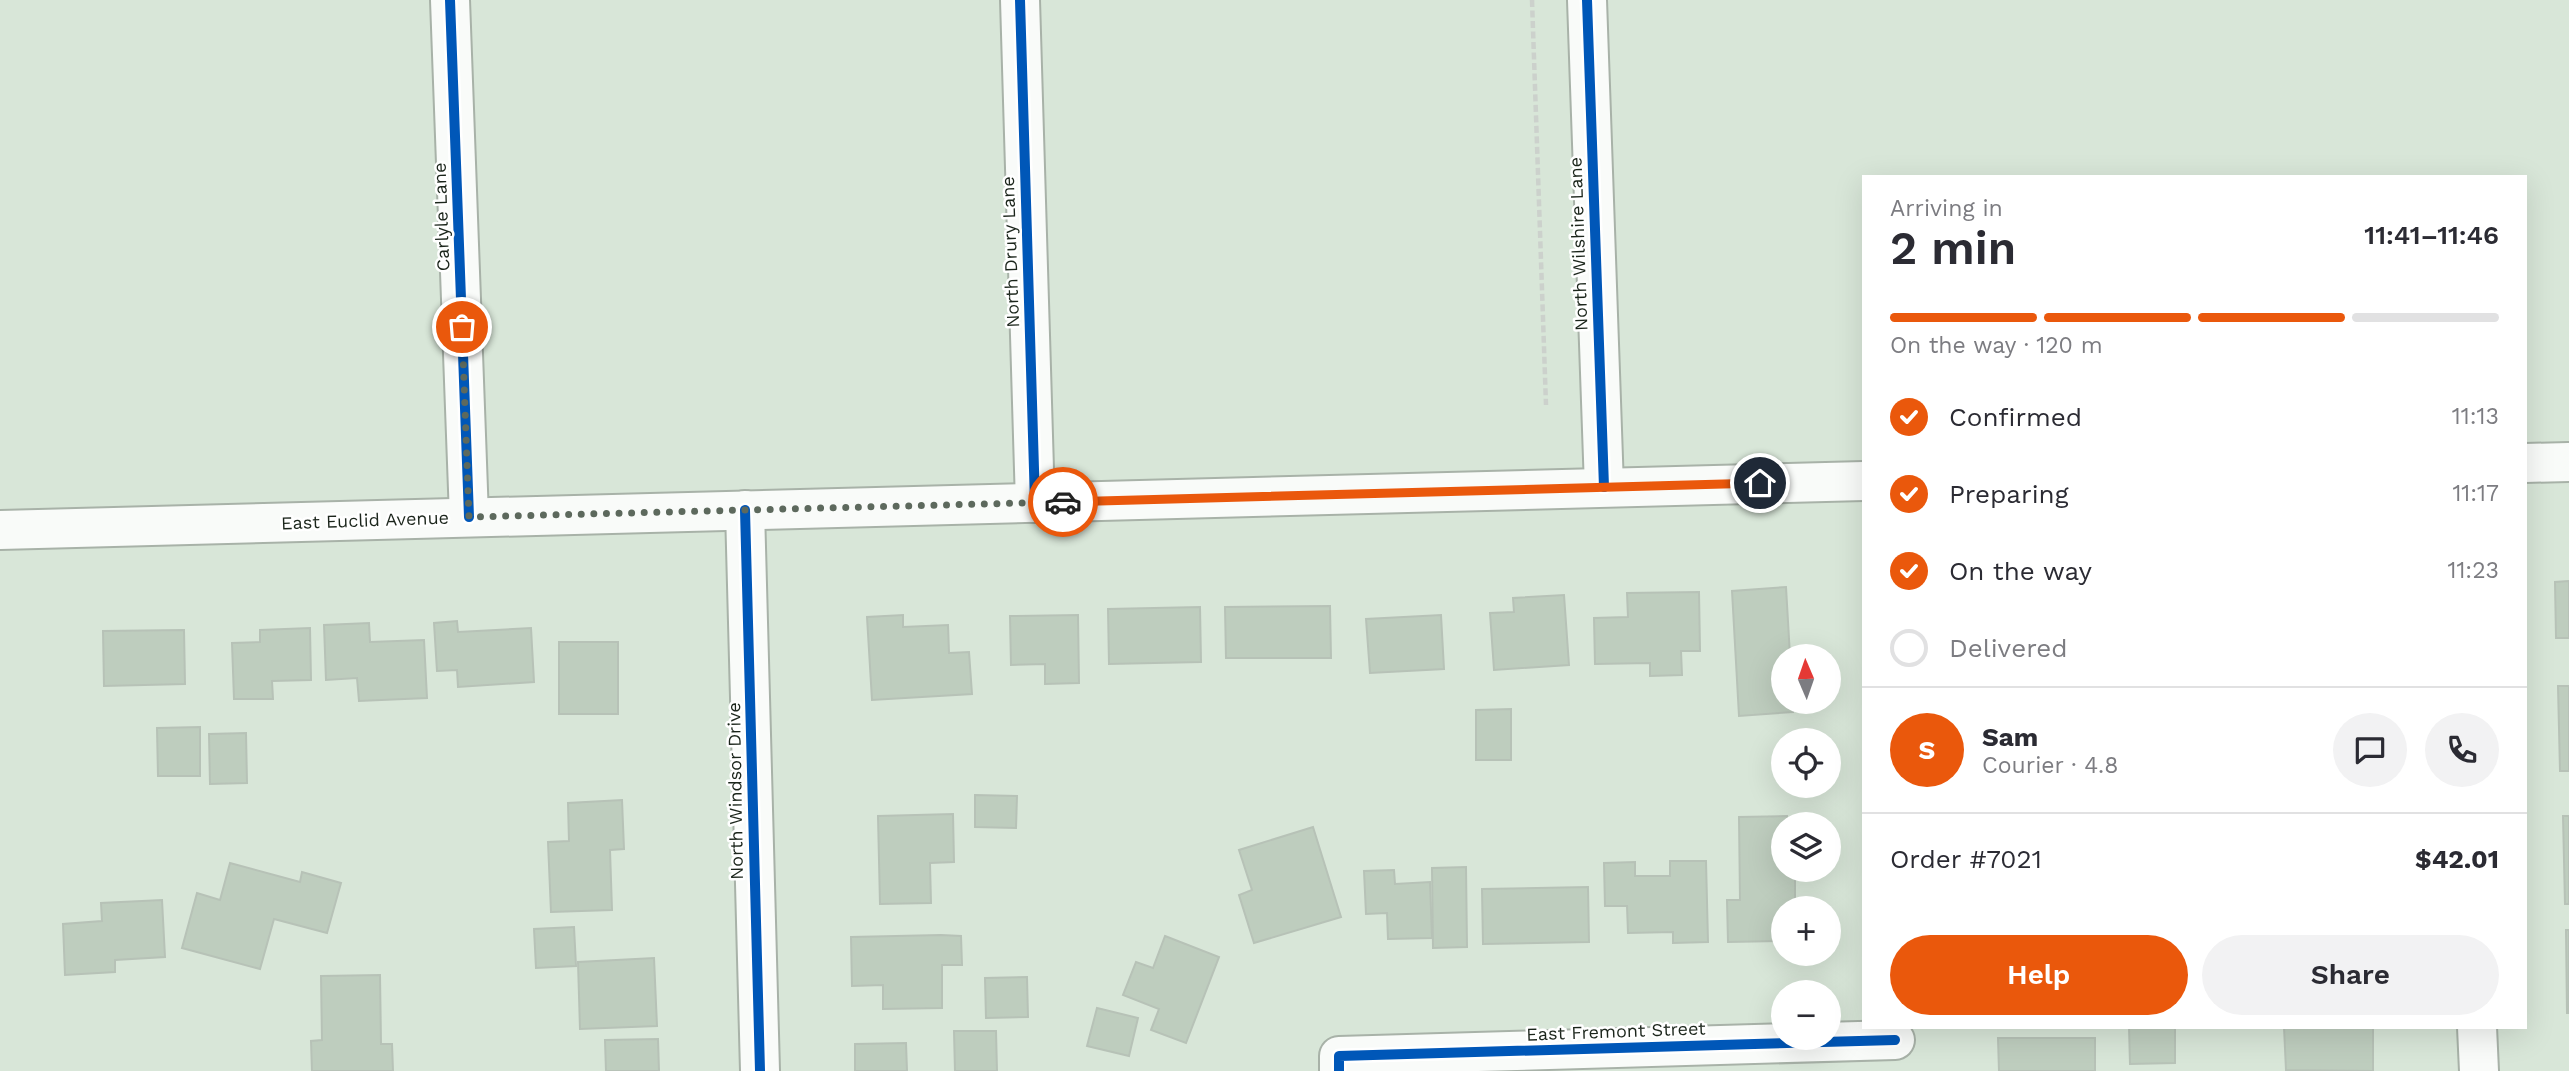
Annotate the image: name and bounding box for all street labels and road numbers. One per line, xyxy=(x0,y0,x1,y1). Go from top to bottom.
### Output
street label: North Wilshire Lane xyxy=(1564,157,1592,331)
street label: Carlyle Lane xyxy=(429,162,453,272)
street label: North Drury Lane xyxy=(997,176,1023,328)
street label: East Euclid Avenue xyxy=(281,507,449,533)
street label: North Windsor Drive xyxy=(723,702,747,880)
street label: East Fremont Street xyxy=(1526,1017,1706,1045)

